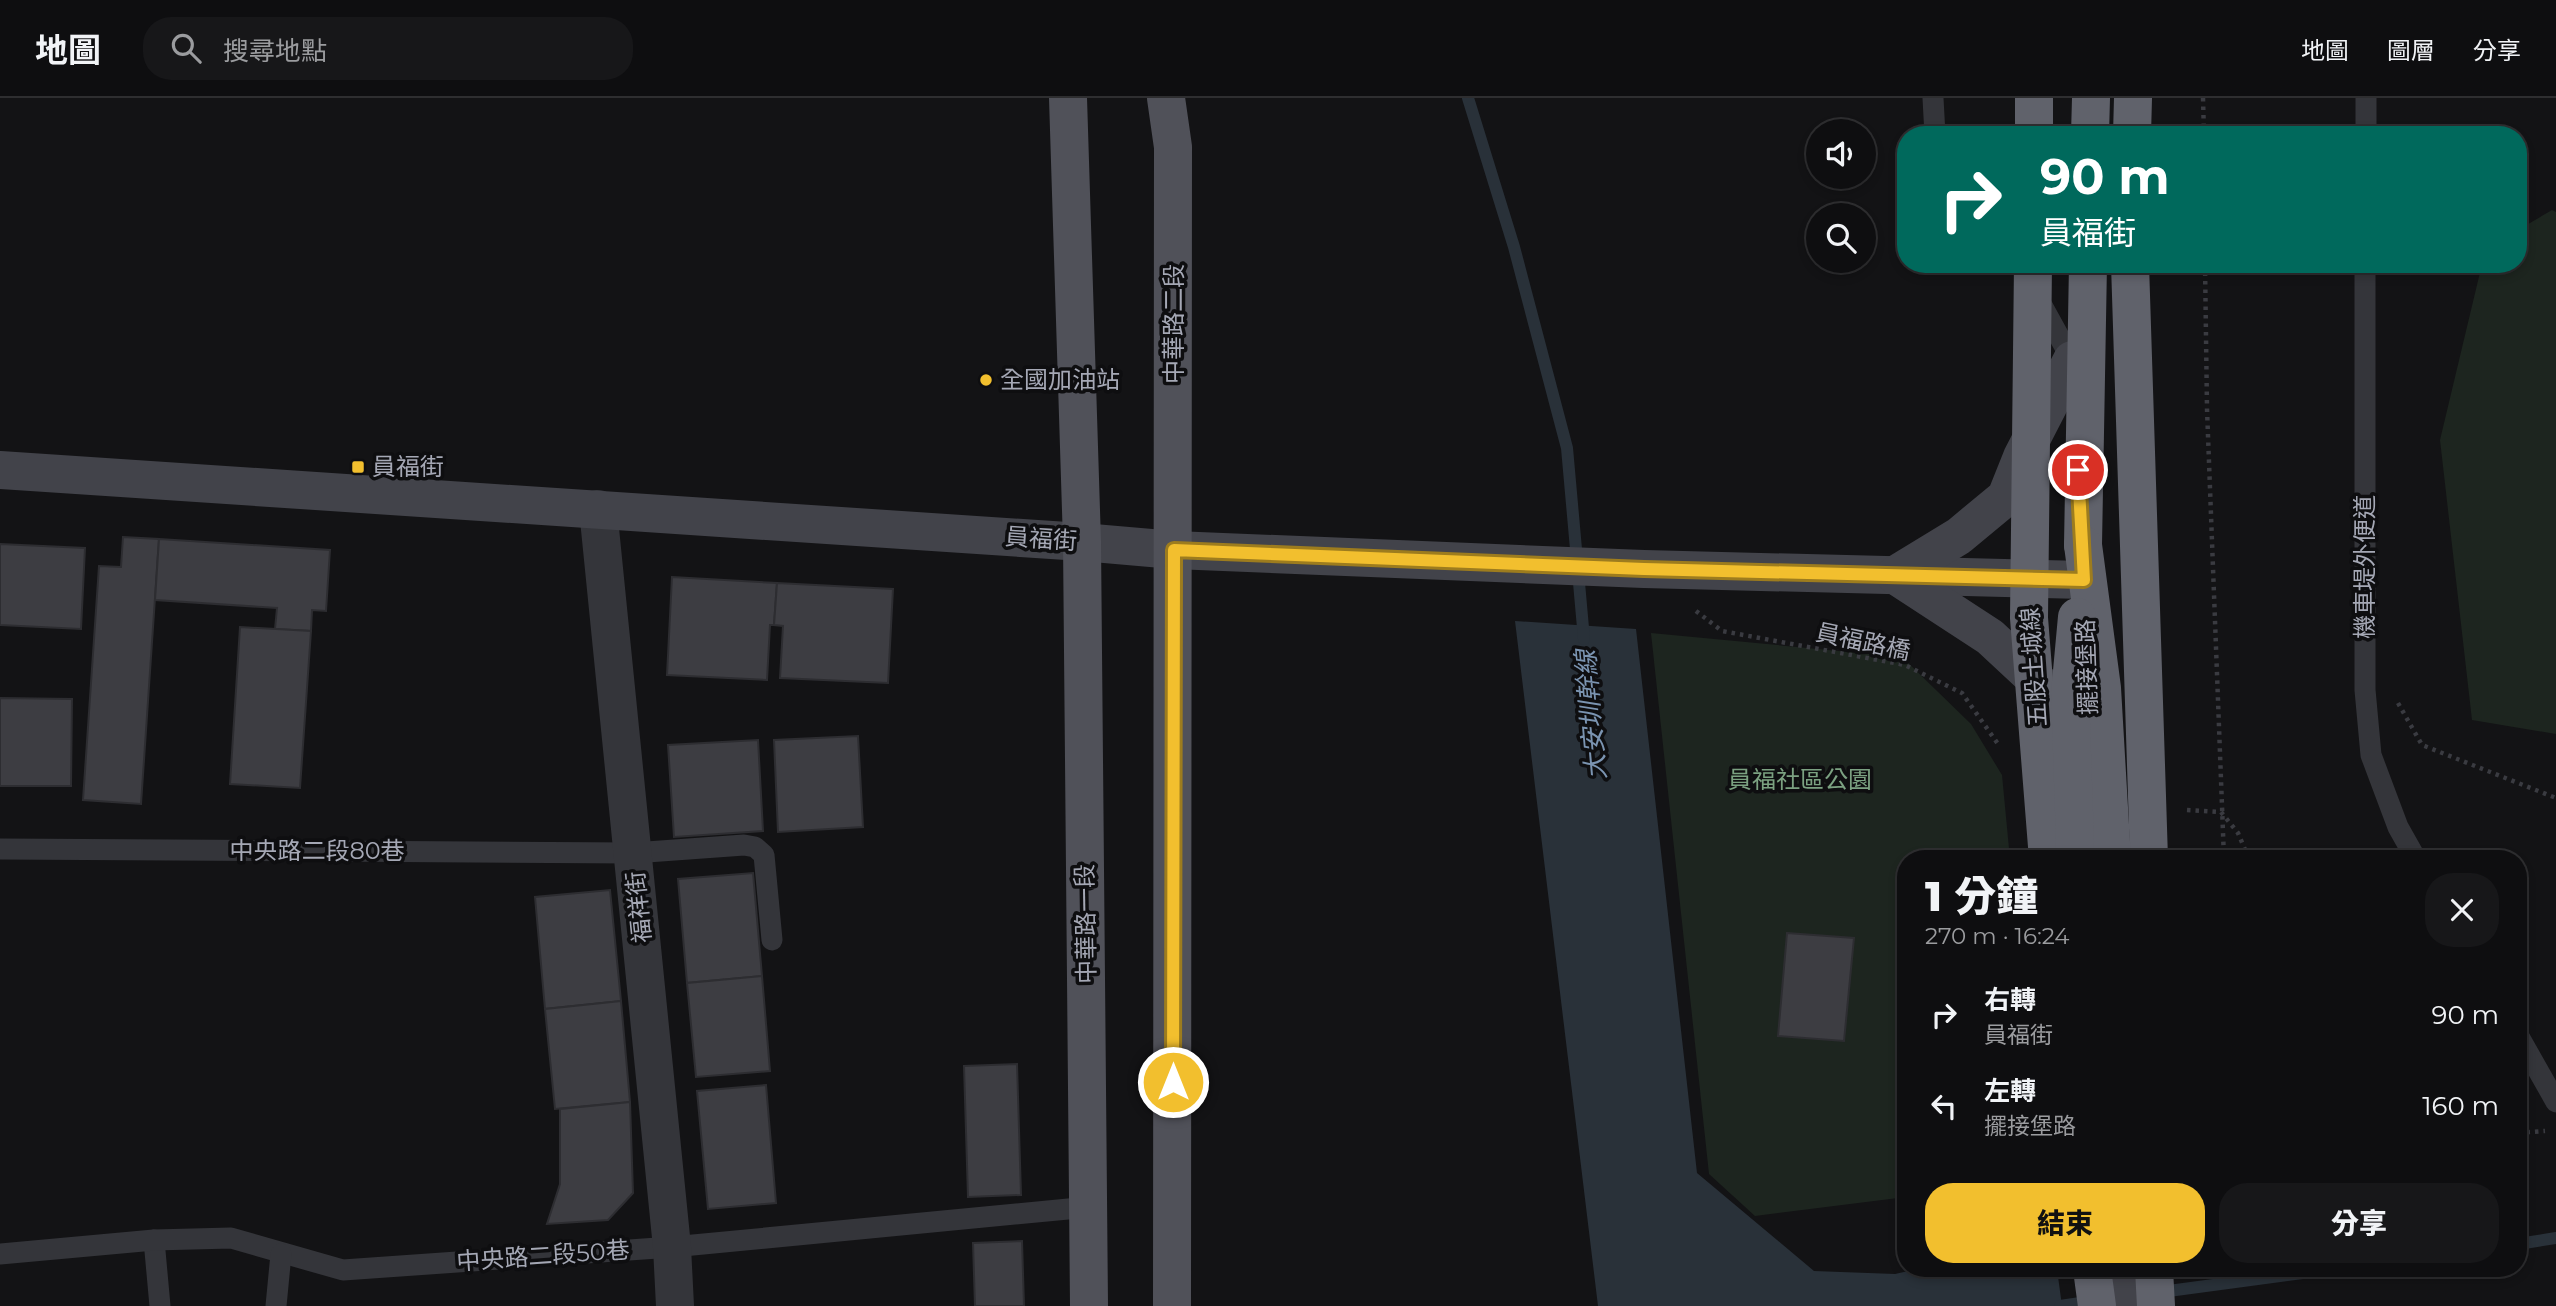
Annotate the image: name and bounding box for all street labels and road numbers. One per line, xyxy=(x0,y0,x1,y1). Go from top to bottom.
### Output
street label: 中華路二段 xyxy=(1159,264,1188,384)
street label: 機車堤外便道 xyxy=(2350,495,2379,639)
street label: 員福街 xyxy=(1004,522,1078,555)
street label: 五股土城線 xyxy=(2015,606,2052,728)
street label: 員福路橋 xyxy=(1813,617,1913,666)
street label: 擺接堡路 xyxy=(2070,619,2103,715)
street label: 中央路二段80巷 xyxy=(229,836,405,865)
street label: 中華路一段 xyxy=(1070,864,1101,984)
street label: 福祥街 xyxy=(620,870,657,944)
street label: 中央路二段50巷 xyxy=(455,1235,631,1276)

